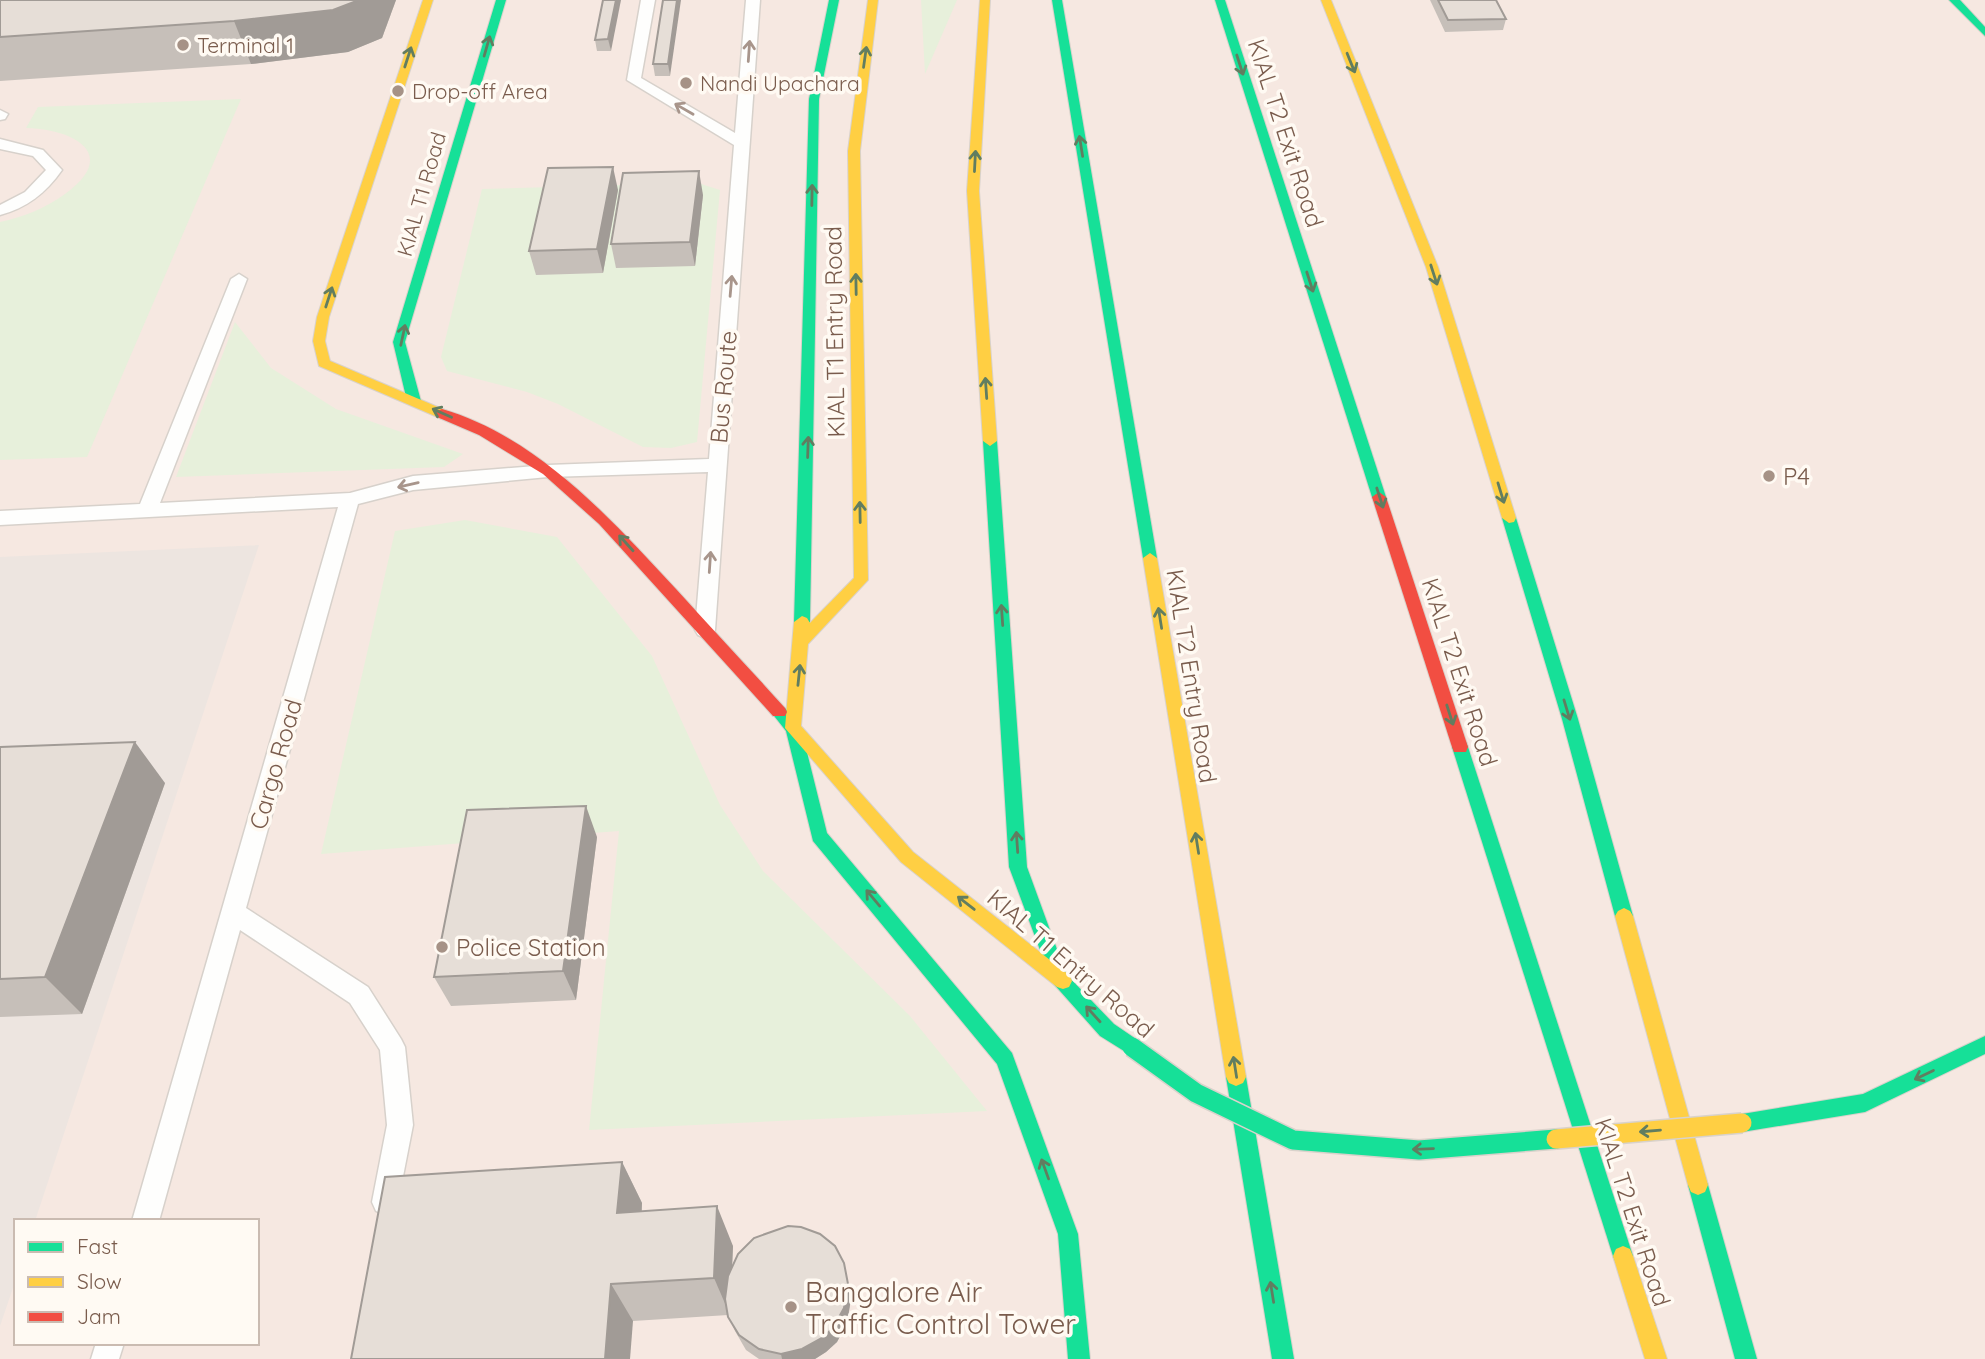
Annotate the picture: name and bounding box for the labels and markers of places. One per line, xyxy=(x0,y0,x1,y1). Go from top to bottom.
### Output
place label: Terminal 1 xyxy=(197,32,294,58)
marker: Terminal 1 xyxy=(175,37,191,53)
place label: Nandi Upachara xyxy=(700,70,860,96)
marker: Nandi Upachara xyxy=(678,75,694,91)
place label: Drop-off Area xyxy=(412,78,548,104)
marker: Drop-off Area xyxy=(390,83,406,99)
place label: P4 xyxy=(1783,461,1810,491)
marker: P4 xyxy=(1761,468,1777,484)
place label: Police Station xyxy=(456,932,606,962)
marker: Police Station xyxy=(434,939,450,955)
place label: Bangalore Air Traffic Control Tower xyxy=(805,1274,1076,1341)
marker: Bangalore Air Traffic Control Tower xyxy=(783,1299,799,1315)

